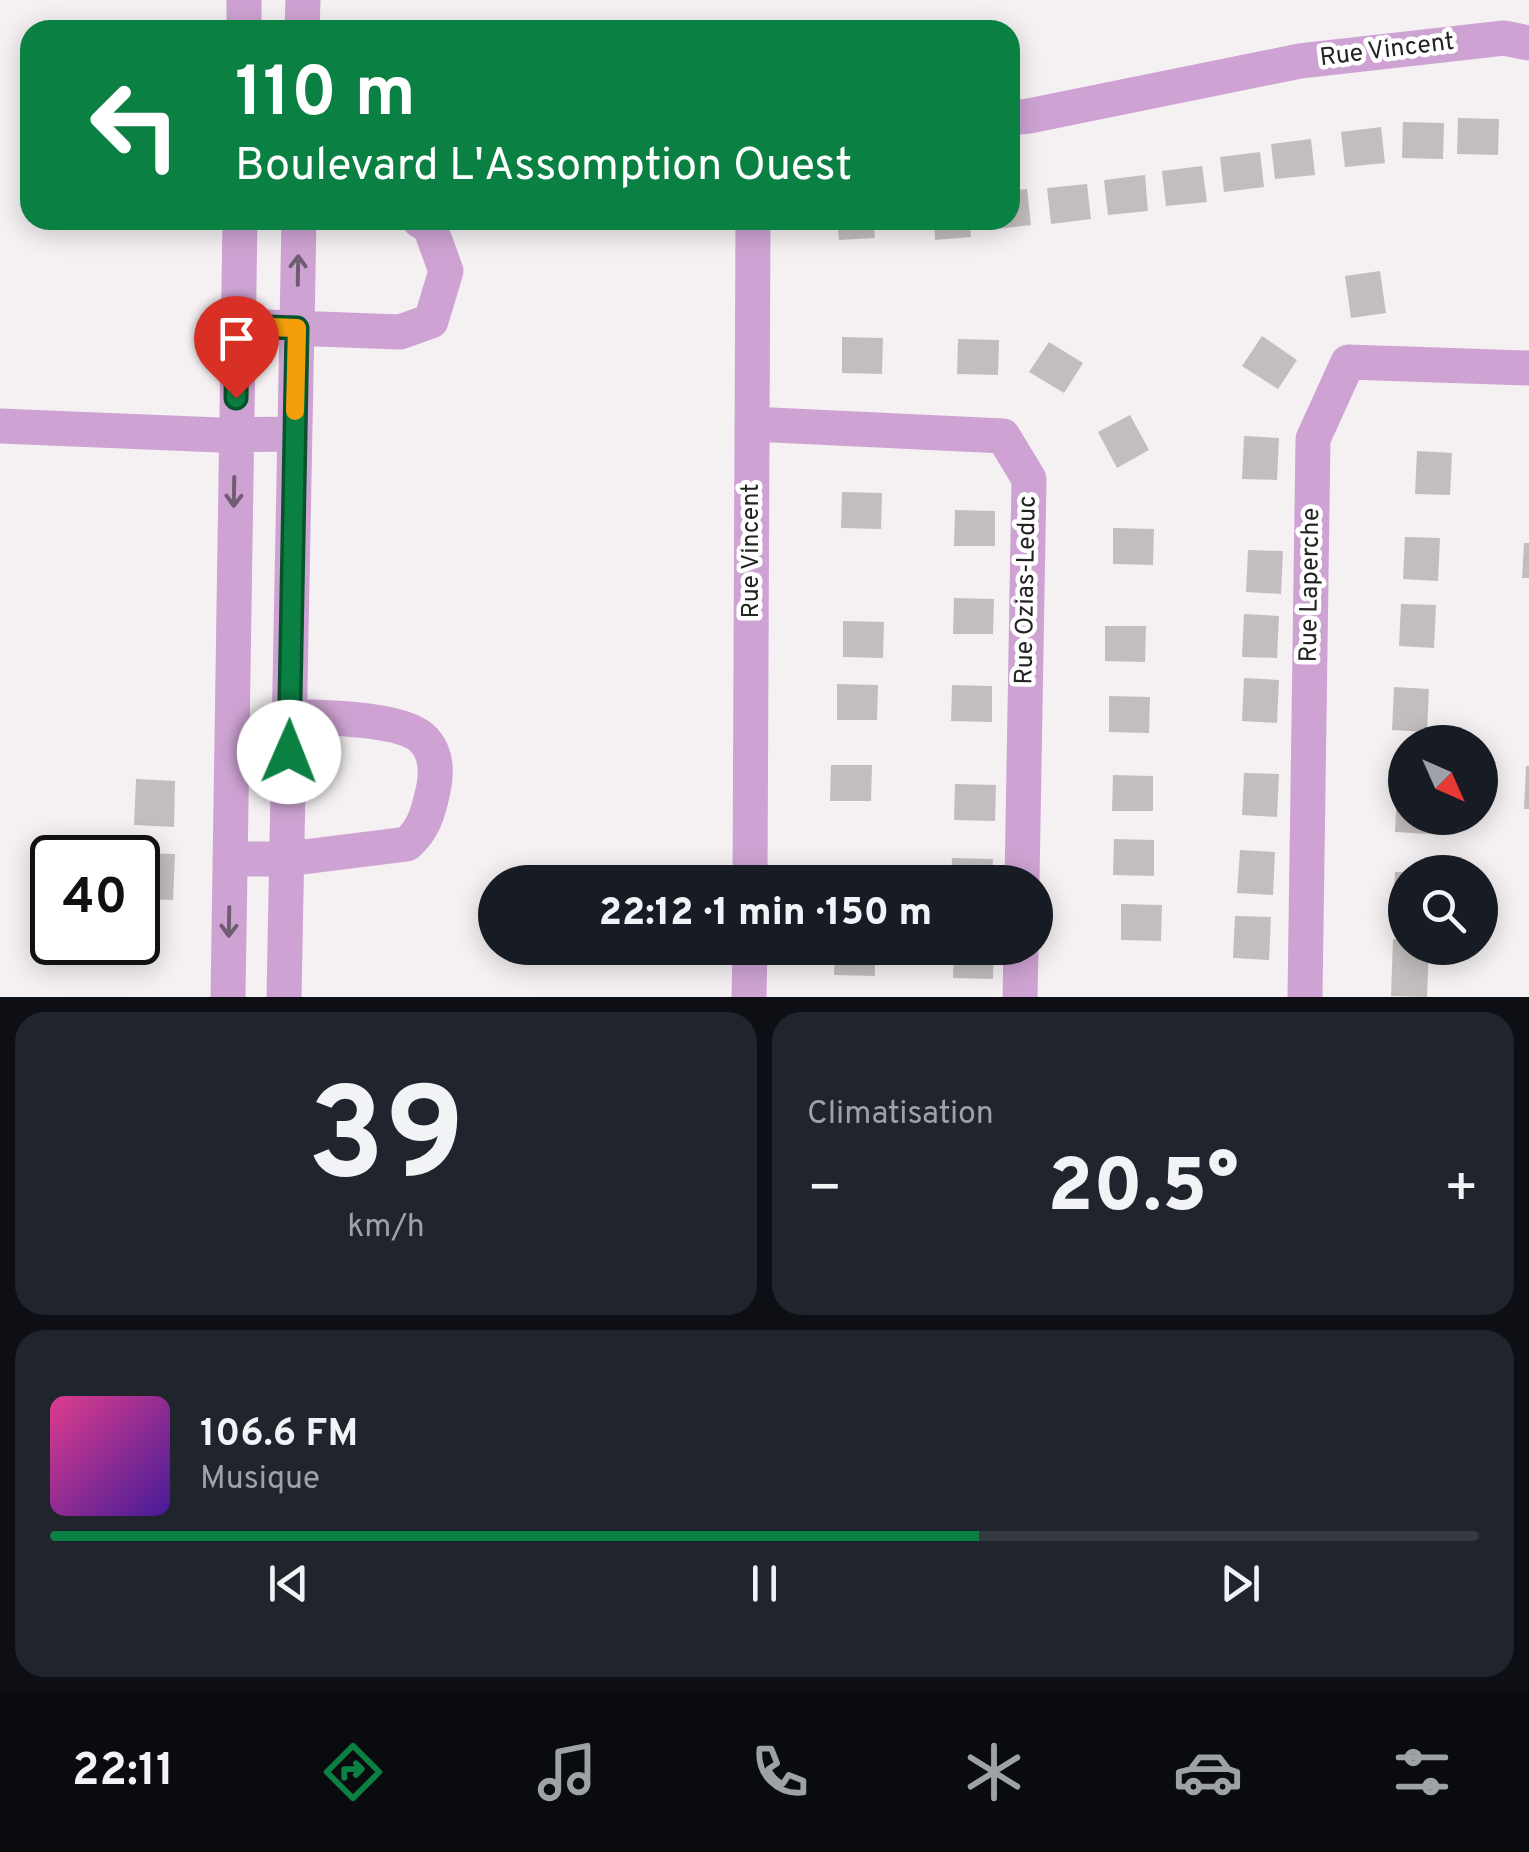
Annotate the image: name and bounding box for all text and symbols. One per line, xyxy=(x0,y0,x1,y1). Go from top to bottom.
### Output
street label: Rue Vincent xyxy=(1318,27,1456,75)
text: 110 m xyxy=(235,52,416,141)
icon: left xyxy=(70,60,200,190)
text: Boulevard L'Assomption Ouest xyxy=(235,139,852,196)
one-way arrow xyxy=(288,254,308,286)
pin xyxy=(194,296,279,399)
icon: arrive xyxy=(209,311,264,366)
one-way arrow xyxy=(225,476,244,508)
street label: Rue Vincent xyxy=(736,483,768,619)
street label: Rue Ozias-Leduc xyxy=(1009,495,1045,685)
street label: Rue Laperche xyxy=(1294,507,1328,663)
position arrow xyxy=(237,700,341,804)
north arrow xyxy=(1388,725,1498,835)
map controls xyxy=(1388,725,1498,965)
speed limit sign: 40 xyxy=(30,835,160,965)
button: search xyxy=(1388,855,1498,965)
text: 22:12 · 1 min · 150 m xyxy=(599,890,932,939)
one-way arrow xyxy=(219,906,238,938)
text: 39 xyxy=(307,1060,465,1225)
text: Climatisation xyxy=(807,1095,994,1135)
text: 20.5° xyxy=(1047,1143,1239,1238)
text: − xyxy=(807,1156,842,1226)
text: + xyxy=(1444,1156,1479,1226)
text: km/h xyxy=(347,1208,425,1248)
text: 106.6 FM xyxy=(200,1411,358,1460)
text: Musique xyxy=(200,1460,320,1500)
icon: previous xyxy=(261,1556,316,1611)
icon: pause xyxy=(737,1556,792,1611)
icon: next xyxy=(1213,1556,1268,1611)
icon: directions xyxy=(318,1737,388,1807)
icon: music xyxy=(532,1737,602,1807)
icon: phone xyxy=(745,1737,815,1807)
icon: climate xyxy=(959,1737,1029,1807)
icon: car xyxy=(1173,1737,1243,1807)
icon: filters xyxy=(1387,1737,1457,1807)
text: 22:11 xyxy=(72,1744,174,1801)

